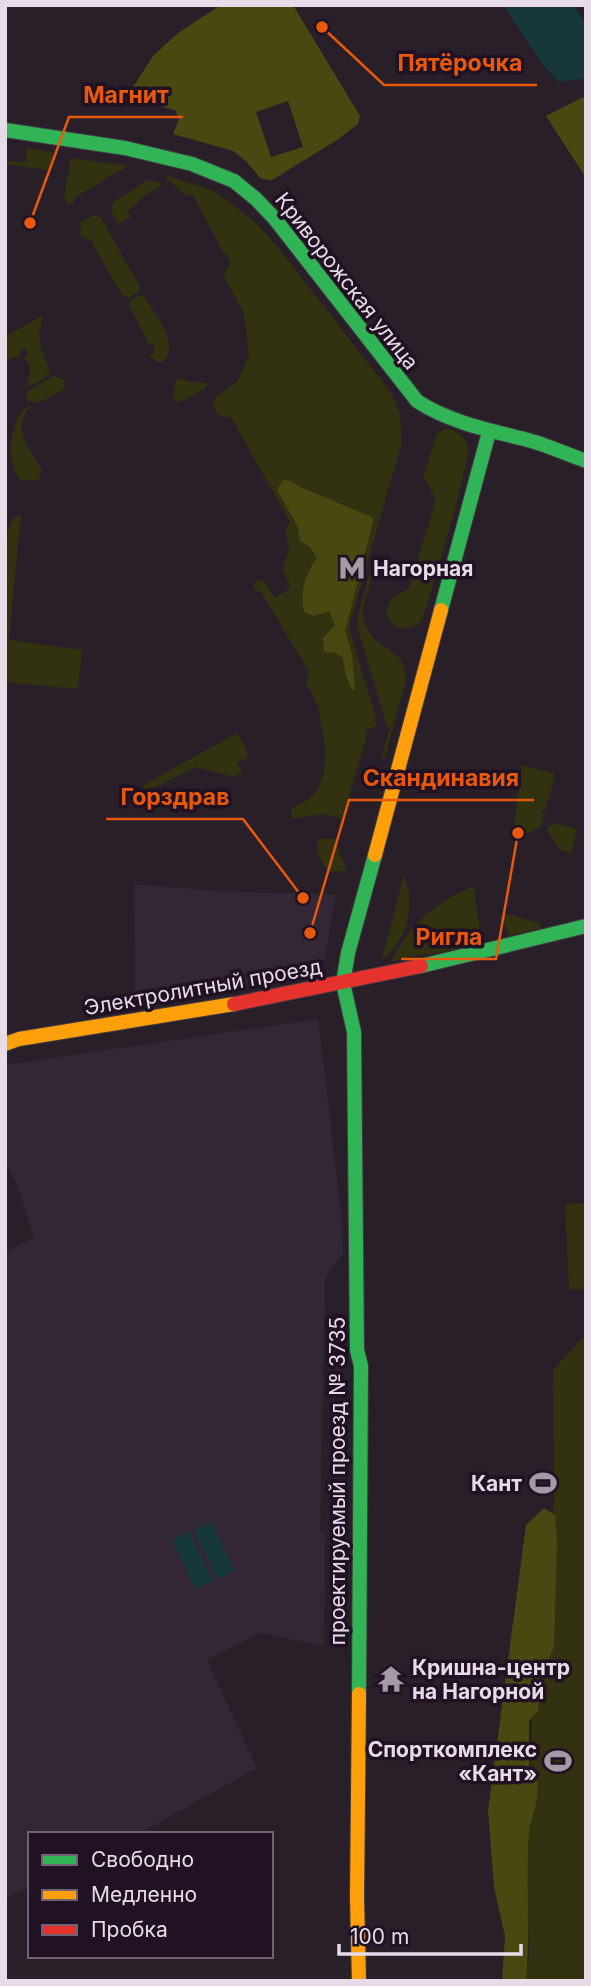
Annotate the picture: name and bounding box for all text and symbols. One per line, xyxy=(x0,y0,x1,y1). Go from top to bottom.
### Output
callout: Пятёрочка xyxy=(384,41,537,85)
text: Пятёрочка xyxy=(398,49,522,77)
callout: Магнит xyxy=(69,73,183,117)
text: Магнит xyxy=(83,81,169,109)
street label: Криворожская улица xyxy=(270,188,424,374)
metro station icon: Нагорная xyxy=(337,553,367,583)
place label: Нагорная xyxy=(373,556,473,581)
callout: Скандинавия xyxy=(349,756,534,800)
text: Скандинавия xyxy=(363,764,519,792)
callout: Горздрав xyxy=(106,775,243,819)
text: Горздрав xyxy=(121,783,229,811)
callout: Ригла xyxy=(401,915,496,959)
text: Ригла xyxy=(416,923,482,951)
street label: Электролитный проезд xyxy=(82,954,324,1020)
street label: проектируемый проезд № 3735 xyxy=(325,1317,350,1645)
sports icon: Кант xyxy=(528,1468,558,1498)
place label: Кант xyxy=(471,1471,522,1496)
place label: Кришна-центр на Нагорной xyxy=(412,1655,570,1704)
temple icon: Кришна-центр на Нагорной xyxy=(376,1664,406,1694)
place label: Спорткомплекс «Кант» xyxy=(368,1737,537,1786)
sports icon: Спорткомплекс «Кант» xyxy=(543,1746,573,1776)
legend xyxy=(28,1832,273,1958)
text: Свободно xyxy=(91,1847,194,1872)
text: Медленно xyxy=(91,1882,197,1907)
scale bar xyxy=(339,1912,521,1956)
text: Пробка xyxy=(91,1917,168,1942)
text: 100 m xyxy=(350,1924,409,1949)

